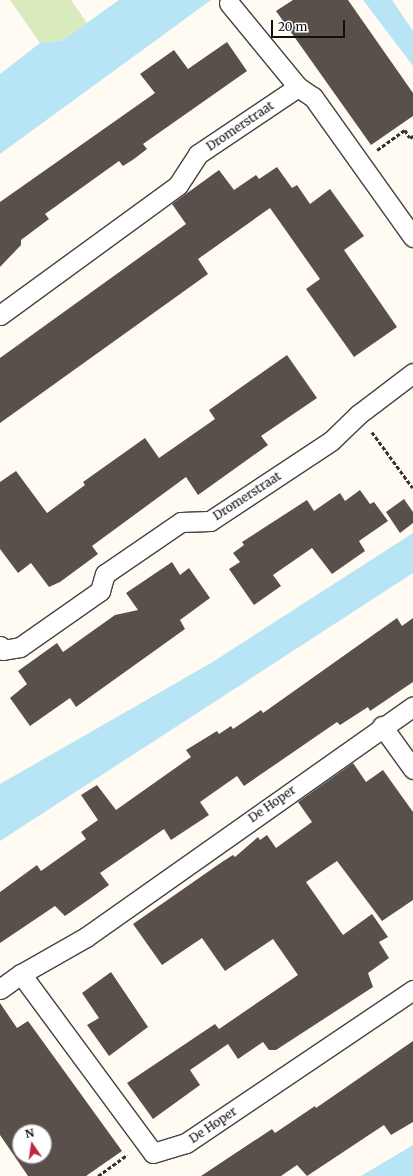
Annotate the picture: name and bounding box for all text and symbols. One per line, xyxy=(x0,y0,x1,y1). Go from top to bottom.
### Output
scale bar xyxy=(273,12,347,38)
text: 20 m xyxy=(278,19,307,34)
street label: Dromerstraat xyxy=(204,98,276,154)
street label: Dromerstraat xyxy=(210,469,284,523)
street label: De Hoper xyxy=(246,783,298,825)
street label: De Hoper xyxy=(187,1104,239,1146)
north arrow xyxy=(12,1124,52,1164)
text: N xyxy=(24,1125,35,1141)

